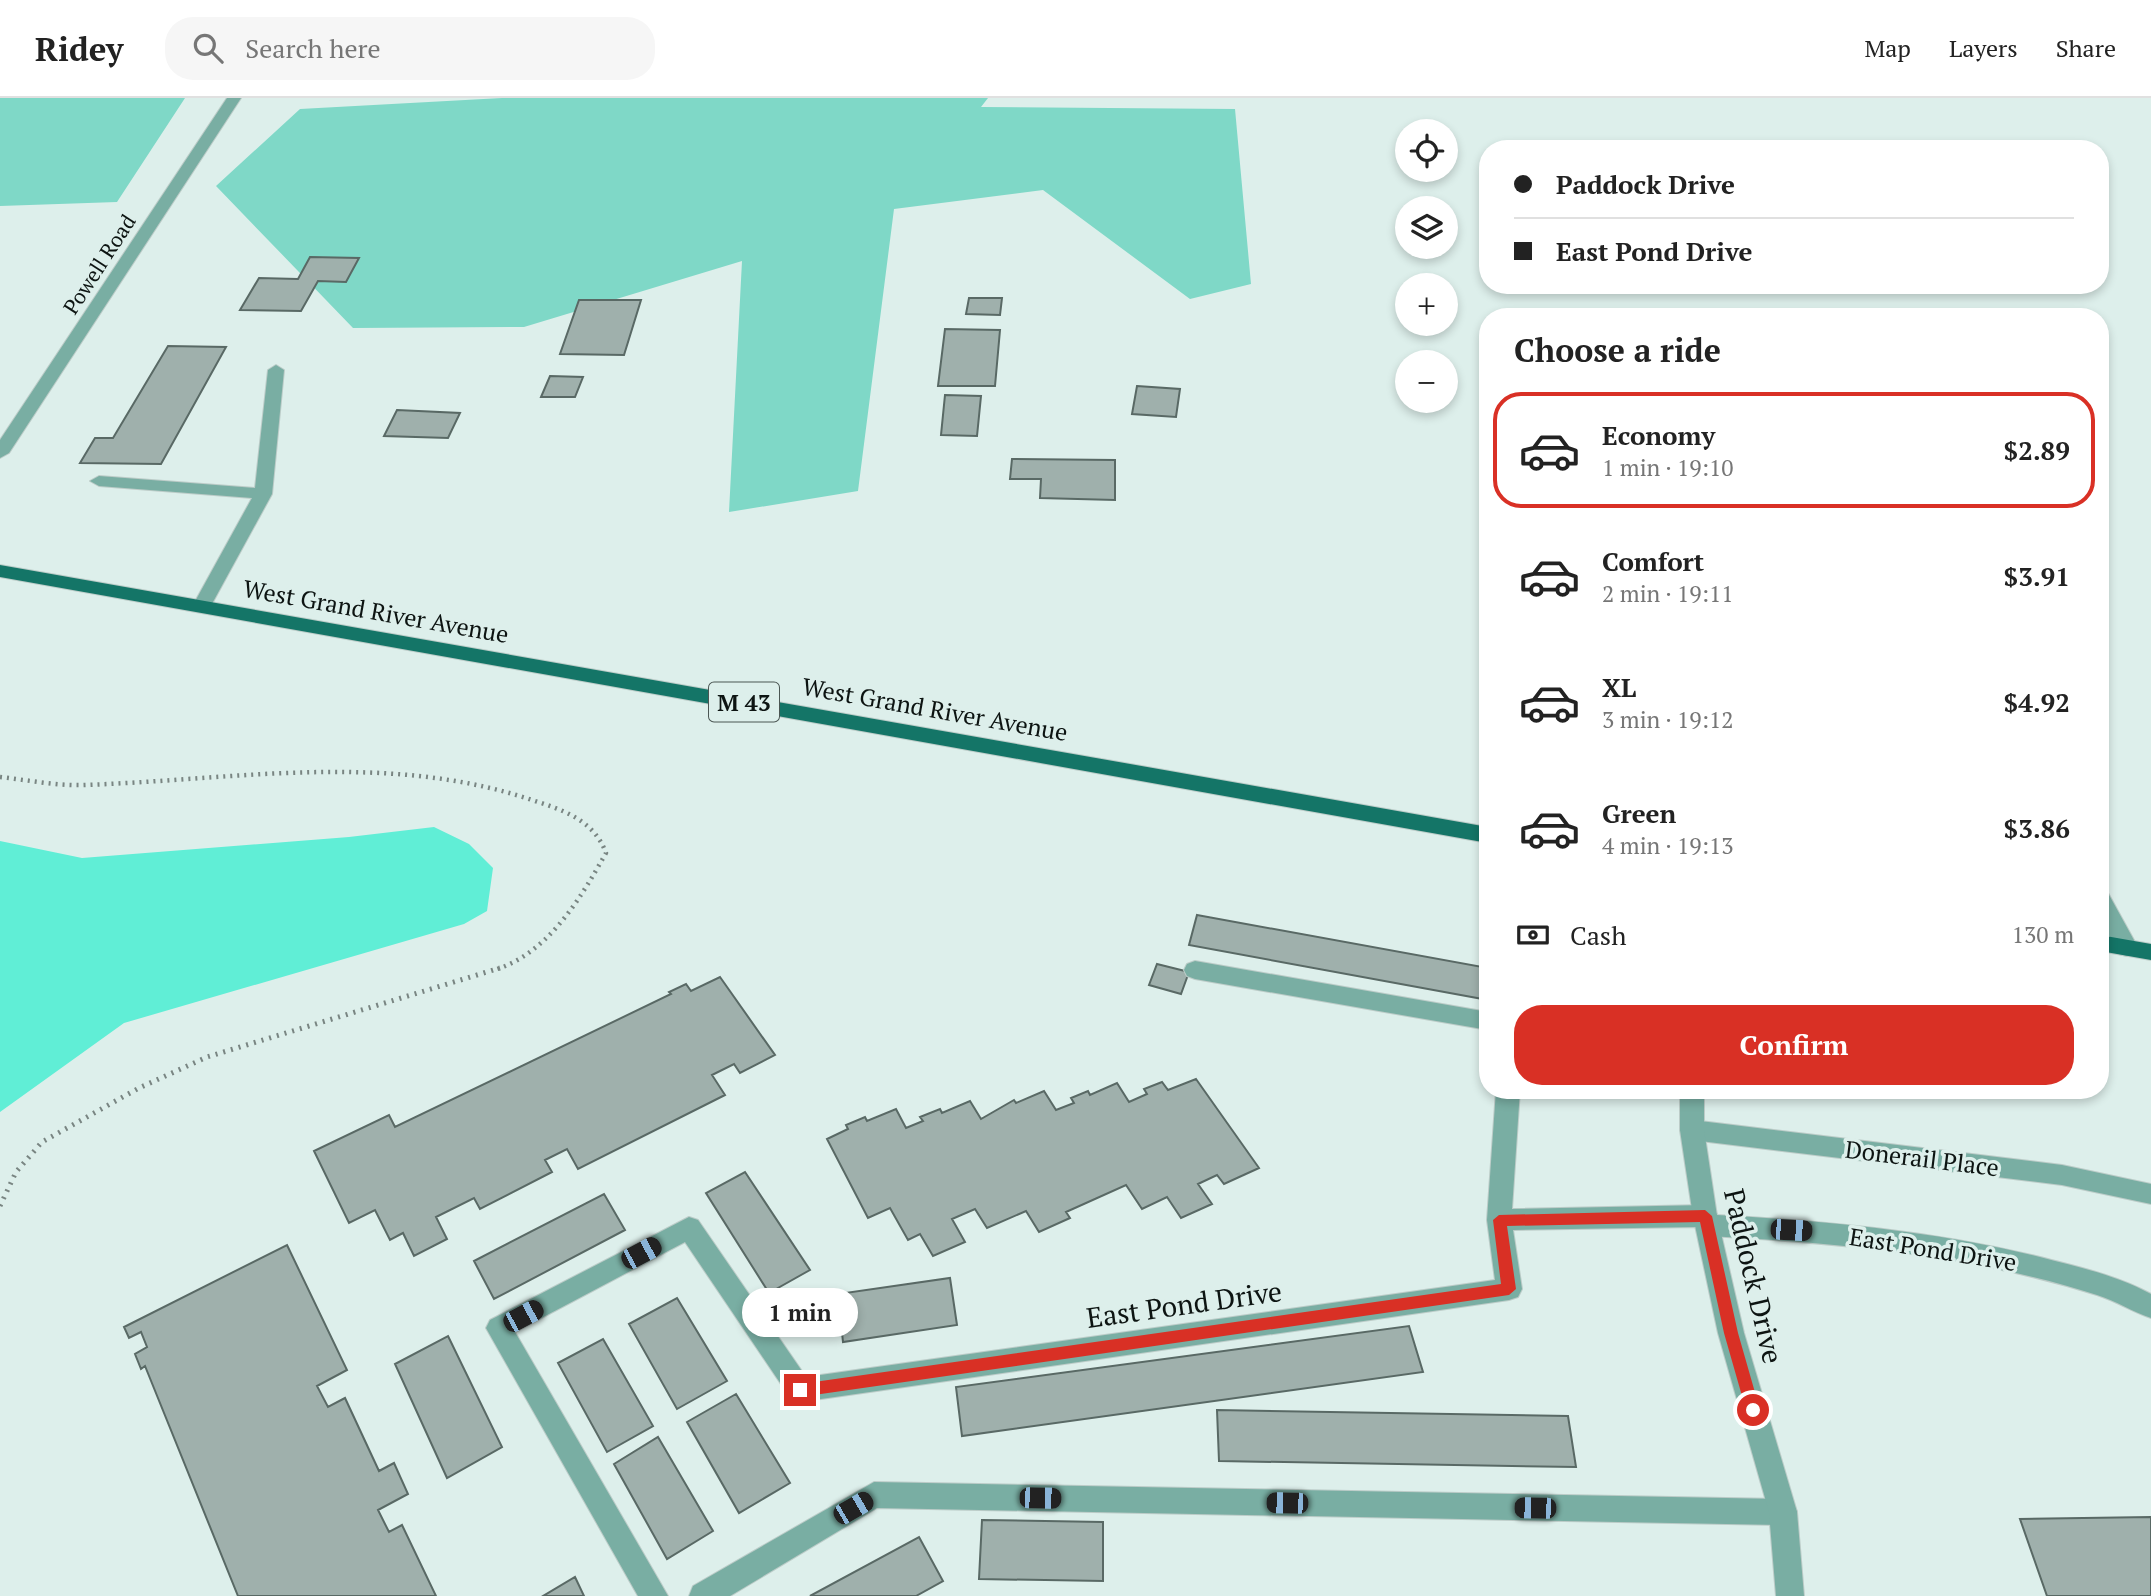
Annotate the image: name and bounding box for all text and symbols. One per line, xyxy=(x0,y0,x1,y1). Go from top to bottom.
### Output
search box xyxy=(165,17,655,80)
text: Ridey xyxy=(35,27,123,70)
icon: search xyxy=(189,29,227,67)
text: Search here xyxy=(245,31,381,65)
text: Map xyxy=(1864,32,1911,64)
text: Layers xyxy=(1949,32,2018,64)
text: Share xyxy=(2056,32,2116,64)
map controls xyxy=(1395,119,1458,413)
button: locate xyxy=(1395,119,1458,182)
text: Paddock Drive xyxy=(1556,167,1735,201)
button: layers xyxy=(1395,196,1458,259)
street label: Powell Road xyxy=(56,209,142,319)
text: East Pond Drive xyxy=(1556,234,1753,268)
button: + xyxy=(1395,273,1458,336)
text: Choose a ride xyxy=(1514,329,1721,371)
button: − xyxy=(1395,350,1458,413)
text: Economy xyxy=(1602,418,1715,452)
icon: car xyxy=(1518,419,1581,482)
text: $2.89 xyxy=(2004,433,2070,467)
text: 1 min · 19:10 xyxy=(1602,452,1734,483)
text: Comfort xyxy=(1602,544,1704,578)
icon: car xyxy=(1518,545,1581,608)
text: $3.91 xyxy=(2004,559,2070,593)
street label: West Grand River Avenue xyxy=(241,572,511,650)
text: 2 min · 19:11 xyxy=(1602,578,1734,609)
street label: West Grand River Avenue xyxy=(800,670,1070,748)
text: XL xyxy=(1602,670,1636,704)
icon: car xyxy=(1518,671,1581,734)
road number: M 43 xyxy=(709,682,779,722)
text: $4.92 xyxy=(2004,685,2070,719)
text: 3 min · 19:12 xyxy=(1602,704,1734,735)
text: Green xyxy=(1602,796,1676,830)
icon: car xyxy=(1518,797,1581,860)
text: $3.86 xyxy=(2004,811,2070,845)
text: 4 min · 19:13 xyxy=(1602,830,1734,861)
icon: cash xyxy=(1514,916,1552,954)
text: Cash xyxy=(1570,918,1626,952)
text: 130 m xyxy=(2012,919,2074,950)
button: Confirm xyxy=(1514,1005,2074,1085)
street label: Donerail Place xyxy=(1843,1133,2001,1183)
street label: Paddock Drive xyxy=(1716,1185,1792,1367)
car xyxy=(1770,1218,1813,1242)
street label: East Pond Drive xyxy=(1847,1220,2019,1278)
car xyxy=(618,1234,665,1272)
street label: East Pond Drive xyxy=(1084,1272,1284,1336)
callout: 1 min xyxy=(742,1288,858,1338)
car xyxy=(500,1297,547,1335)
text: 1 min xyxy=(769,1297,831,1328)
route end xyxy=(784,1374,816,1406)
route start xyxy=(1737,1394,1769,1426)
car xyxy=(1019,1487,1062,1509)
car xyxy=(830,1488,877,1528)
car xyxy=(1266,1492,1309,1514)
car xyxy=(1514,1497,1557,1519)

